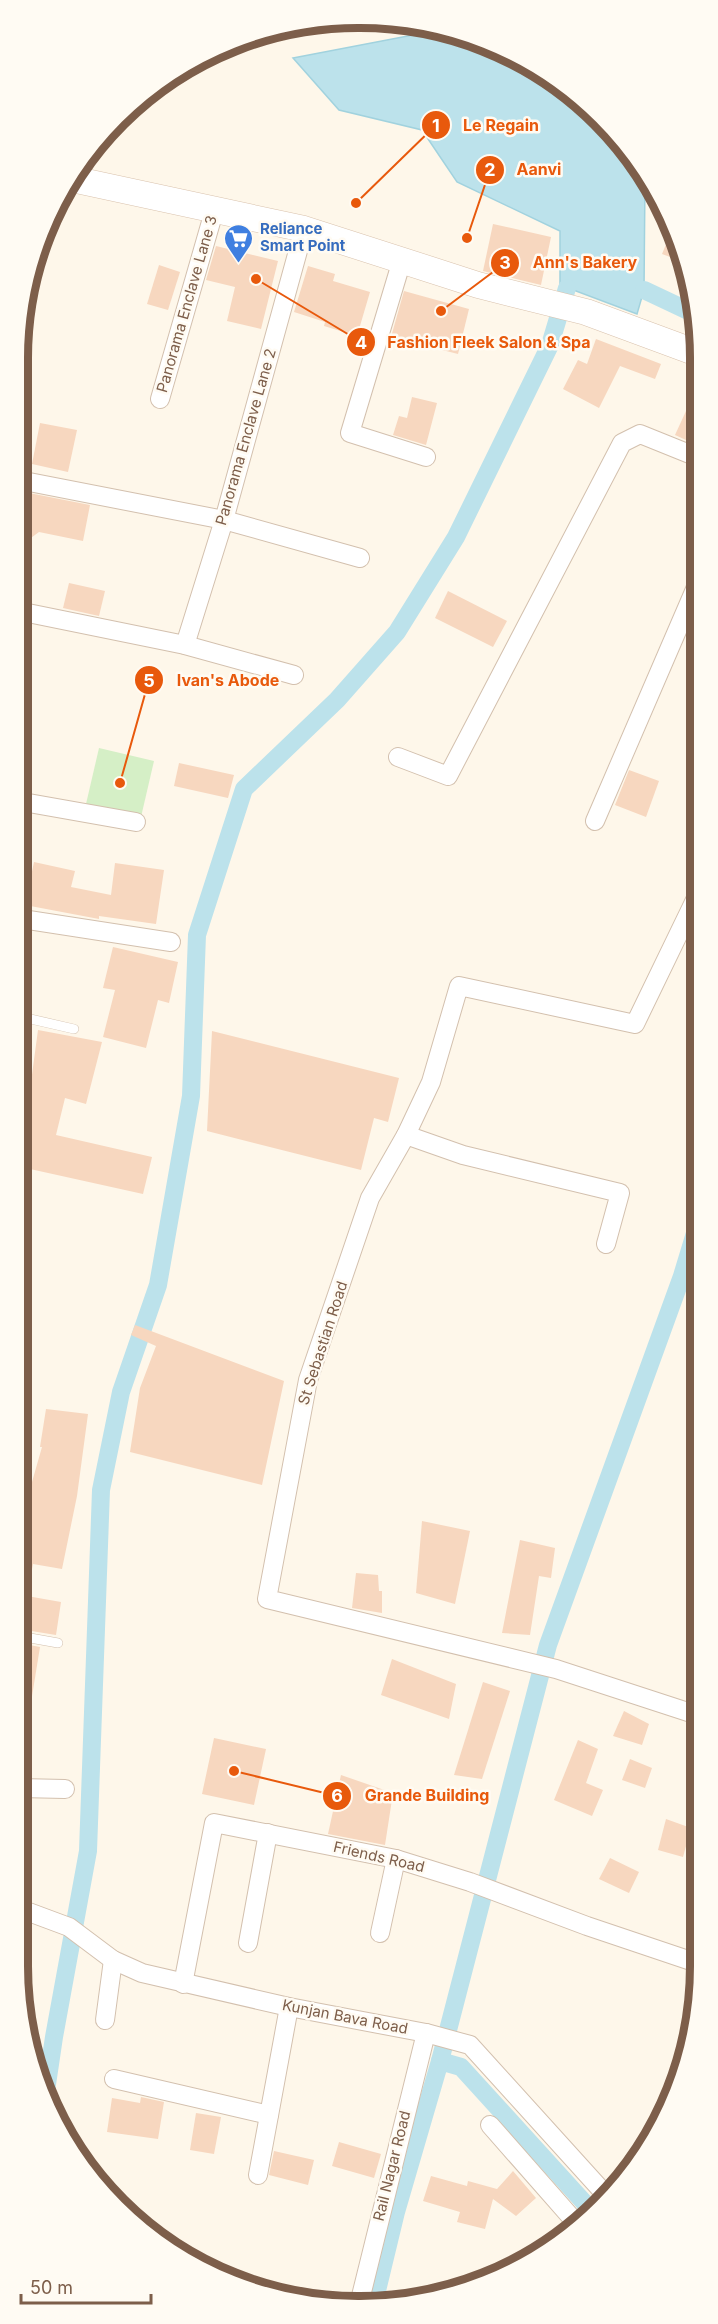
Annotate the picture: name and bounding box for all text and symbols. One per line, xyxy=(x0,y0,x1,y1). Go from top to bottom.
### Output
callout: Le Regain xyxy=(421,108,551,142)
text: 1 xyxy=(432,115,440,136)
text: Le Regain xyxy=(463,115,539,135)
callout: Aanvi xyxy=(475,153,574,187)
text: 2 xyxy=(484,159,496,180)
text: Aanvi xyxy=(517,159,561,179)
street label: Panorama Enclave Lane 3 xyxy=(152,213,221,394)
place label: Reliance Smart Point xyxy=(260,219,346,255)
supermarket icon: Reliance Smart Point xyxy=(223,222,255,264)
callout: Ann's Bakery xyxy=(490,246,649,280)
text: 3 xyxy=(499,252,511,273)
text: Ann's Bakery xyxy=(533,252,638,272)
callout: Fashion Fleek Salon & Spa xyxy=(346,325,603,359)
text: 4 xyxy=(355,332,367,353)
text: Fashion Fleek Salon & Spa xyxy=(387,332,591,352)
street label: Panorama Enclave Lane 2 xyxy=(211,346,280,527)
callout: Ivan's Abode xyxy=(134,663,291,697)
text: 5 xyxy=(143,670,155,691)
text: Ivan's Abode xyxy=(177,670,279,690)
street label: St Sebastian Road xyxy=(294,1279,351,1407)
callout: Grande Building xyxy=(322,1779,501,1813)
text: 6 xyxy=(331,1785,343,1806)
text: Grande Building xyxy=(365,1785,489,1805)
street label: Friends Road xyxy=(332,1837,427,1876)
street label: Kunjan Bava Road xyxy=(281,1995,410,2038)
street label: Rail Nagar Road xyxy=(369,2109,414,2223)
scale bar xyxy=(21,2267,152,2305)
text: 50 m xyxy=(30,2277,73,2298)

